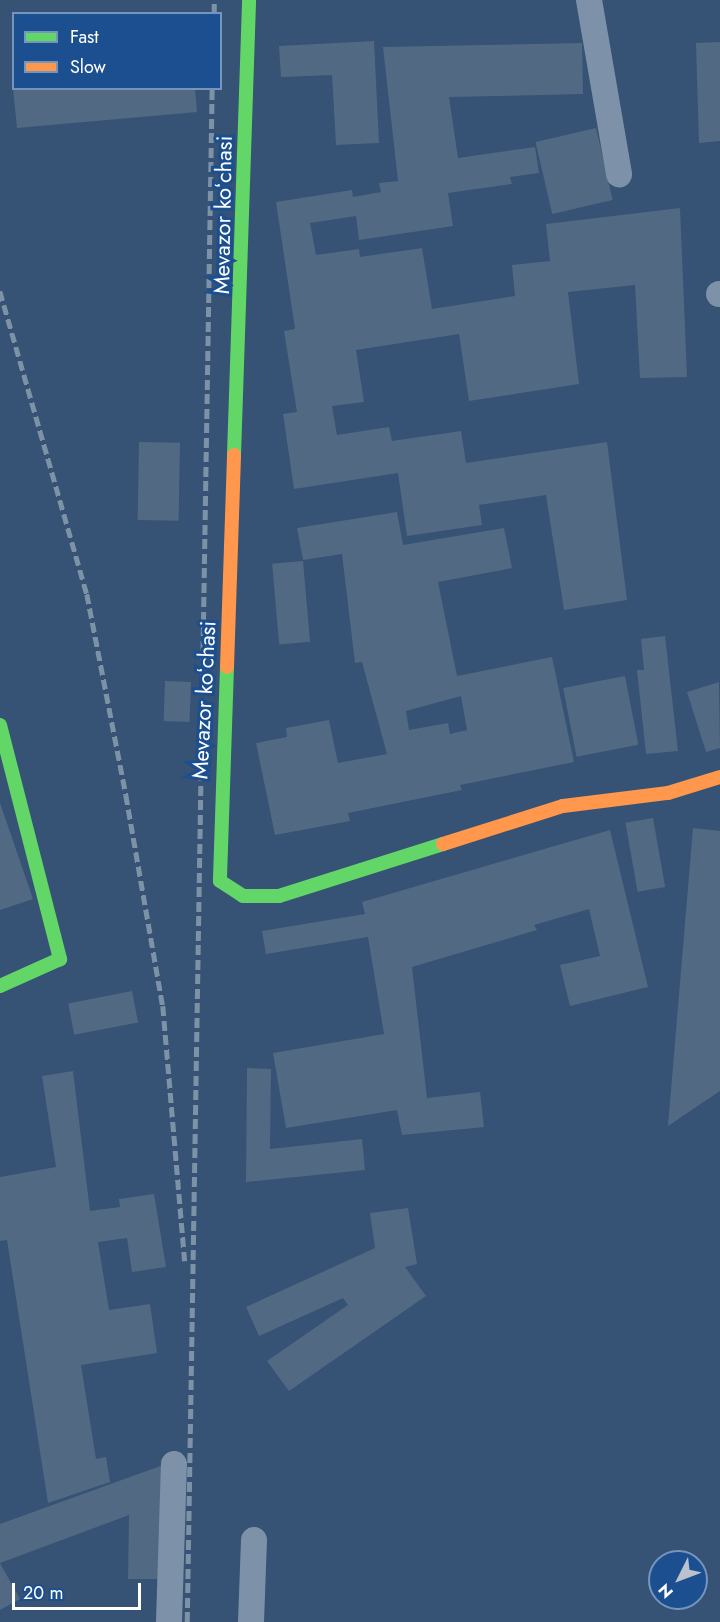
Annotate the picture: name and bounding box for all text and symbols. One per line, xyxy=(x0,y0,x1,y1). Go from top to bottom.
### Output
legend xyxy=(12,12,222,90)
text: Fast xyxy=(70,24,99,50)
text: Slow xyxy=(70,54,106,80)
street label: Mevazor koʻchasi xyxy=(208,136,238,294)
street label: Mevazor koʻchasi xyxy=(187,620,221,780)
north arrow xyxy=(648,1550,708,1610)
scale bar xyxy=(15,1571,144,1609)
text: N xyxy=(653,1579,679,1603)
text: 20 m xyxy=(23,1580,63,1606)

